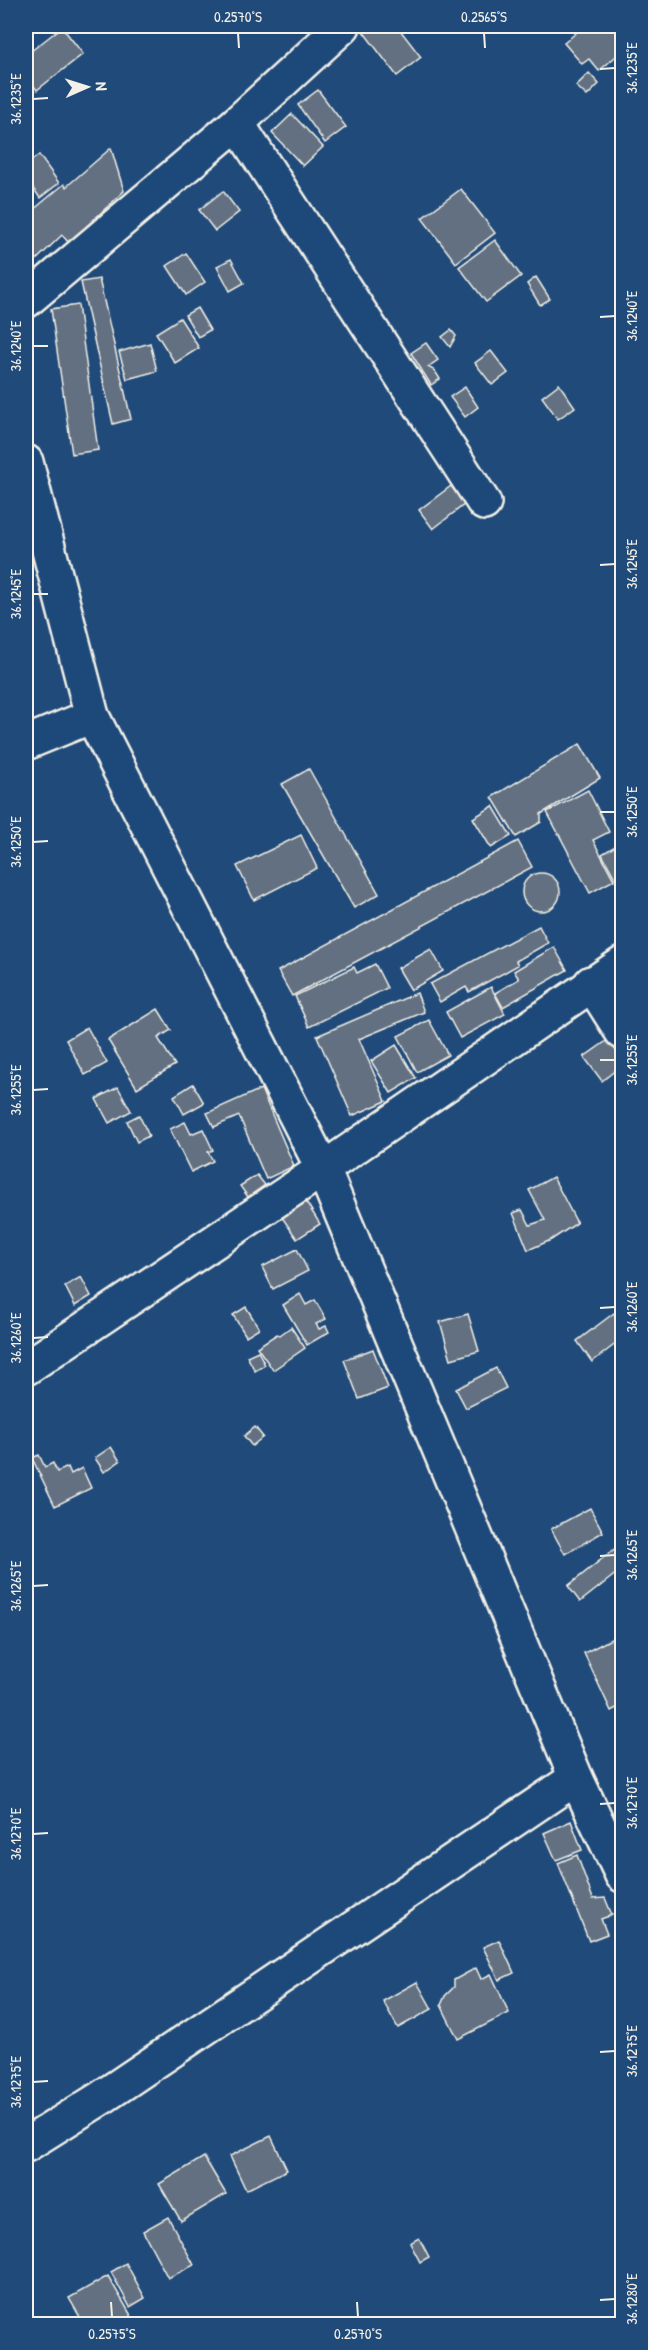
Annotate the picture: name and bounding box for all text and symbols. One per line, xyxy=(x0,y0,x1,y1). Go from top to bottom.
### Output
text: 0.2570°S xyxy=(214,6,262,27)
text: 0.2565°S xyxy=(461,6,507,27)
text: 36.1235°E xyxy=(621,42,642,94)
north arrow xyxy=(57,57,117,117)
text: 36.1235°E xyxy=(5,73,26,125)
text: N xyxy=(91,81,113,92)
text: 36.1240°E xyxy=(621,290,642,341)
text: 36.1240°E xyxy=(5,320,26,371)
text: 36.1245°E xyxy=(621,538,642,589)
text: 36.1245°E xyxy=(5,568,26,619)
text: 36.1250°E xyxy=(621,786,642,838)
text: 36.1250°E xyxy=(5,816,26,868)
text: 36.1255°E xyxy=(621,1034,642,1086)
text: 36.1255°E xyxy=(5,1064,26,1116)
text: 36.1260°E xyxy=(621,1281,642,1333)
text: 36.1260°E xyxy=(5,1312,26,1364)
text: 36.1265°E xyxy=(621,1529,642,1580)
text: 36.1265°E xyxy=(5,1560,26,1611)
text: 36.1270°E xyxy=(621,1776,642,1829)
text: 36.1270°E xyxy=(5,1807,26,1860)
text: 36.1275°E xyxy=(621,2025,642,2077)
text: 36.1275°E xyxy=(5,2056,26,2108)
text: 36.1280°E xyxy=(621,2273,642,2325)
text: 0.2575°S xyxy=(88,2323,136,2344)
text: 0.2570°S xyxy=(334,2323,382,2344)

